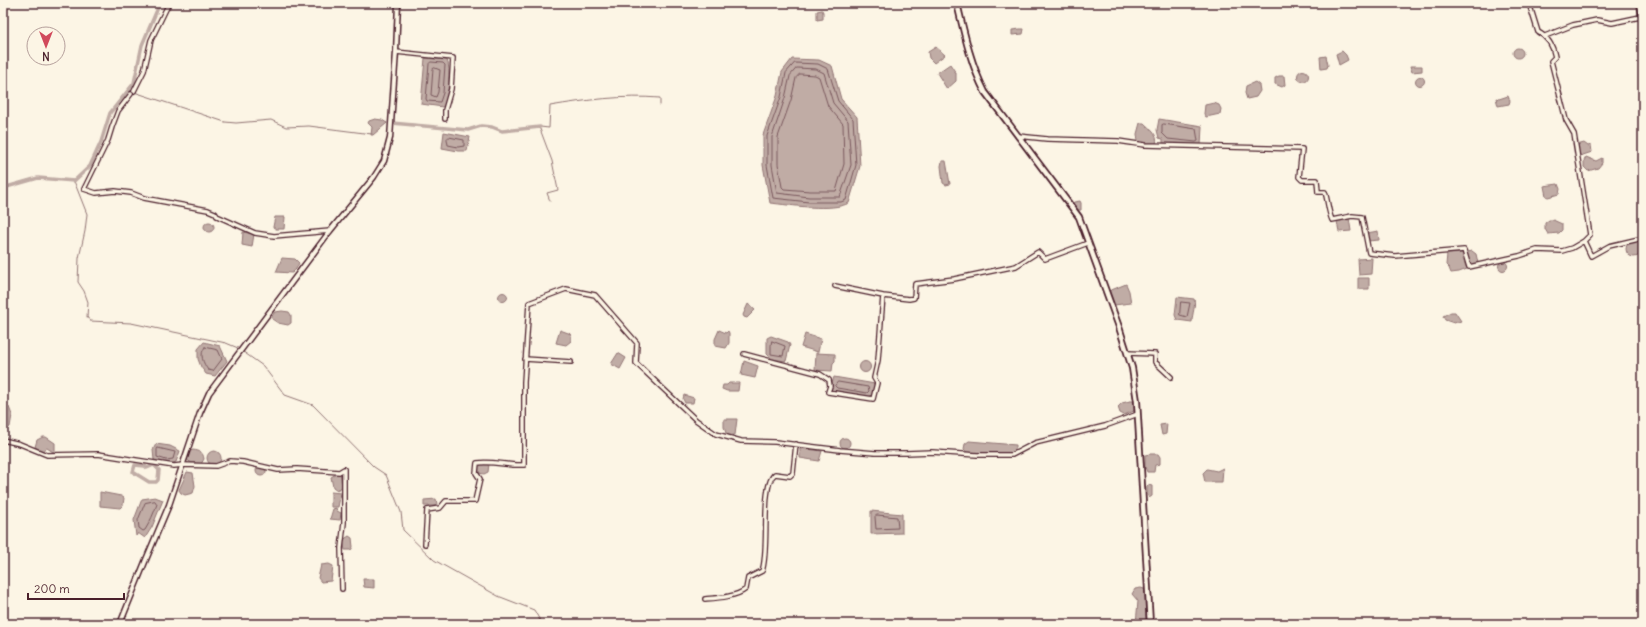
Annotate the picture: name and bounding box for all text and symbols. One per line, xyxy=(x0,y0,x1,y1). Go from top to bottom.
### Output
north arrow xyxy=(26,26,66,66)
text: N xyxy=(42,49,50,63)
scale bar xyxy=(28,575,124,601)
text: 200 m xyxy=(34,581,70,596)

